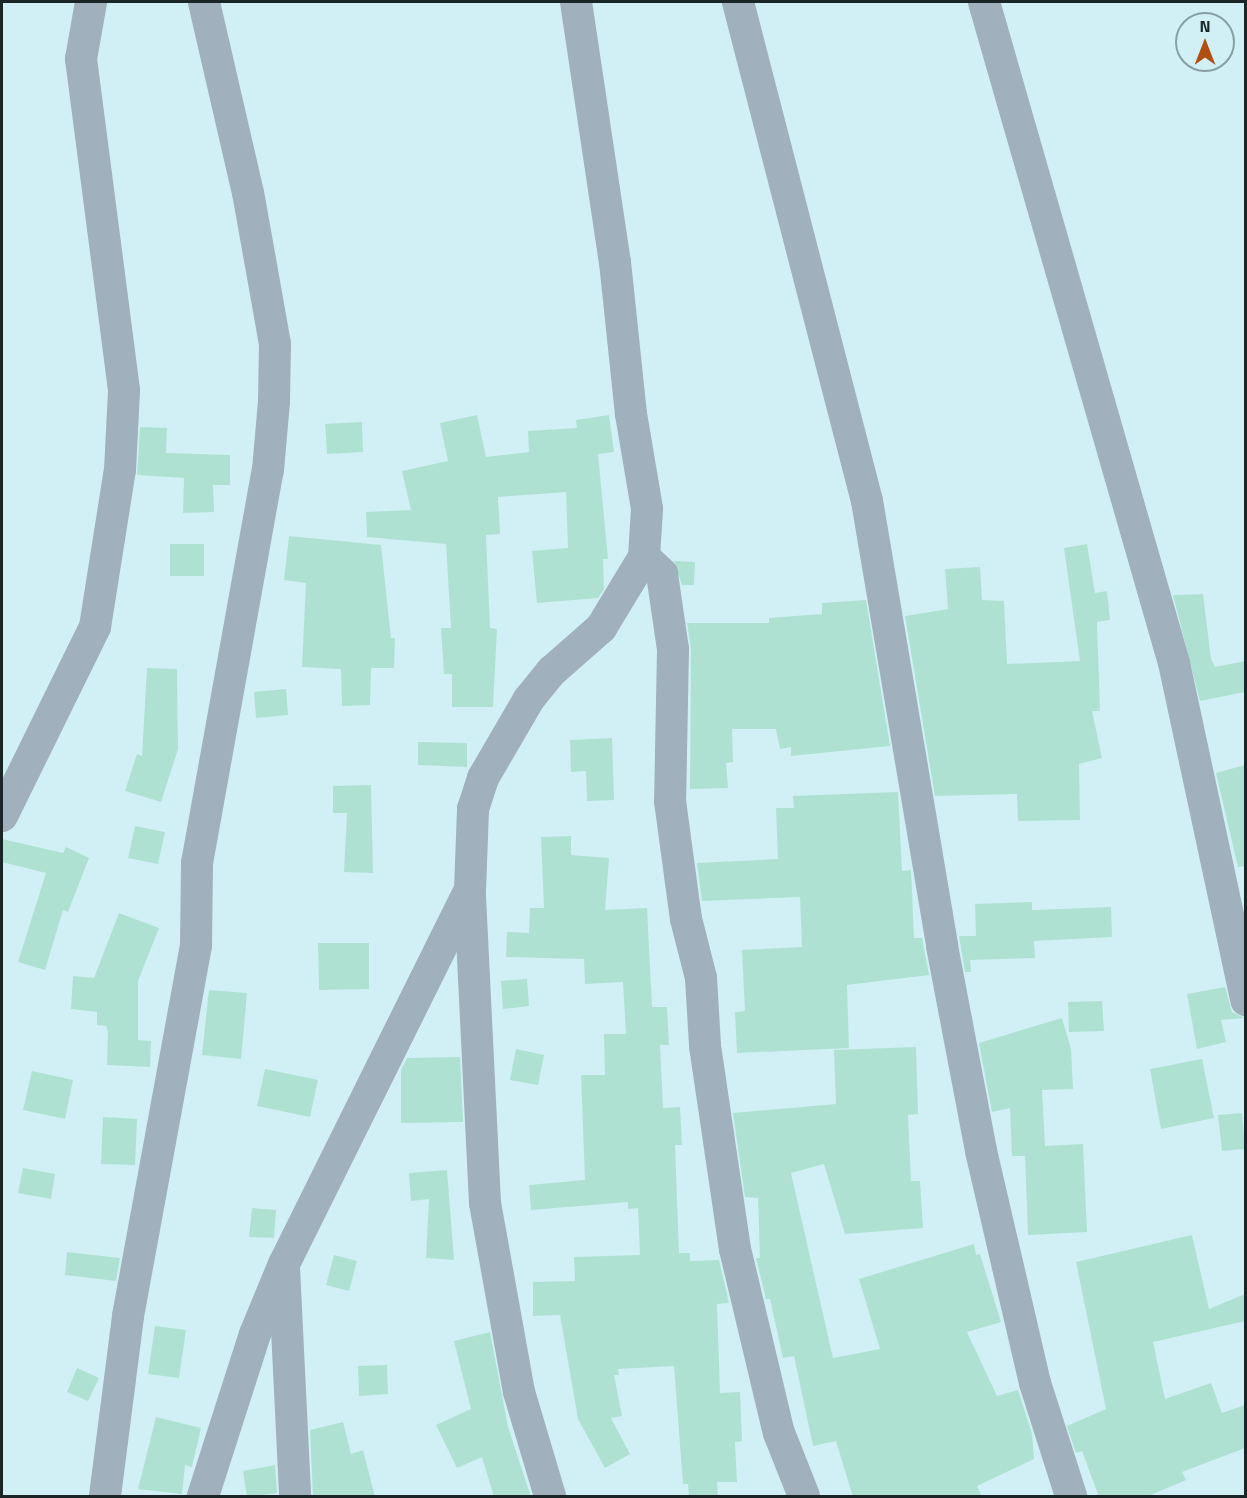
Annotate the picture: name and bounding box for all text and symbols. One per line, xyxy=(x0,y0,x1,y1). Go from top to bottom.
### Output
north arrow xyxy=(1175,12,1235,72)
text: N xyxy=(1199,14,1211,38)

